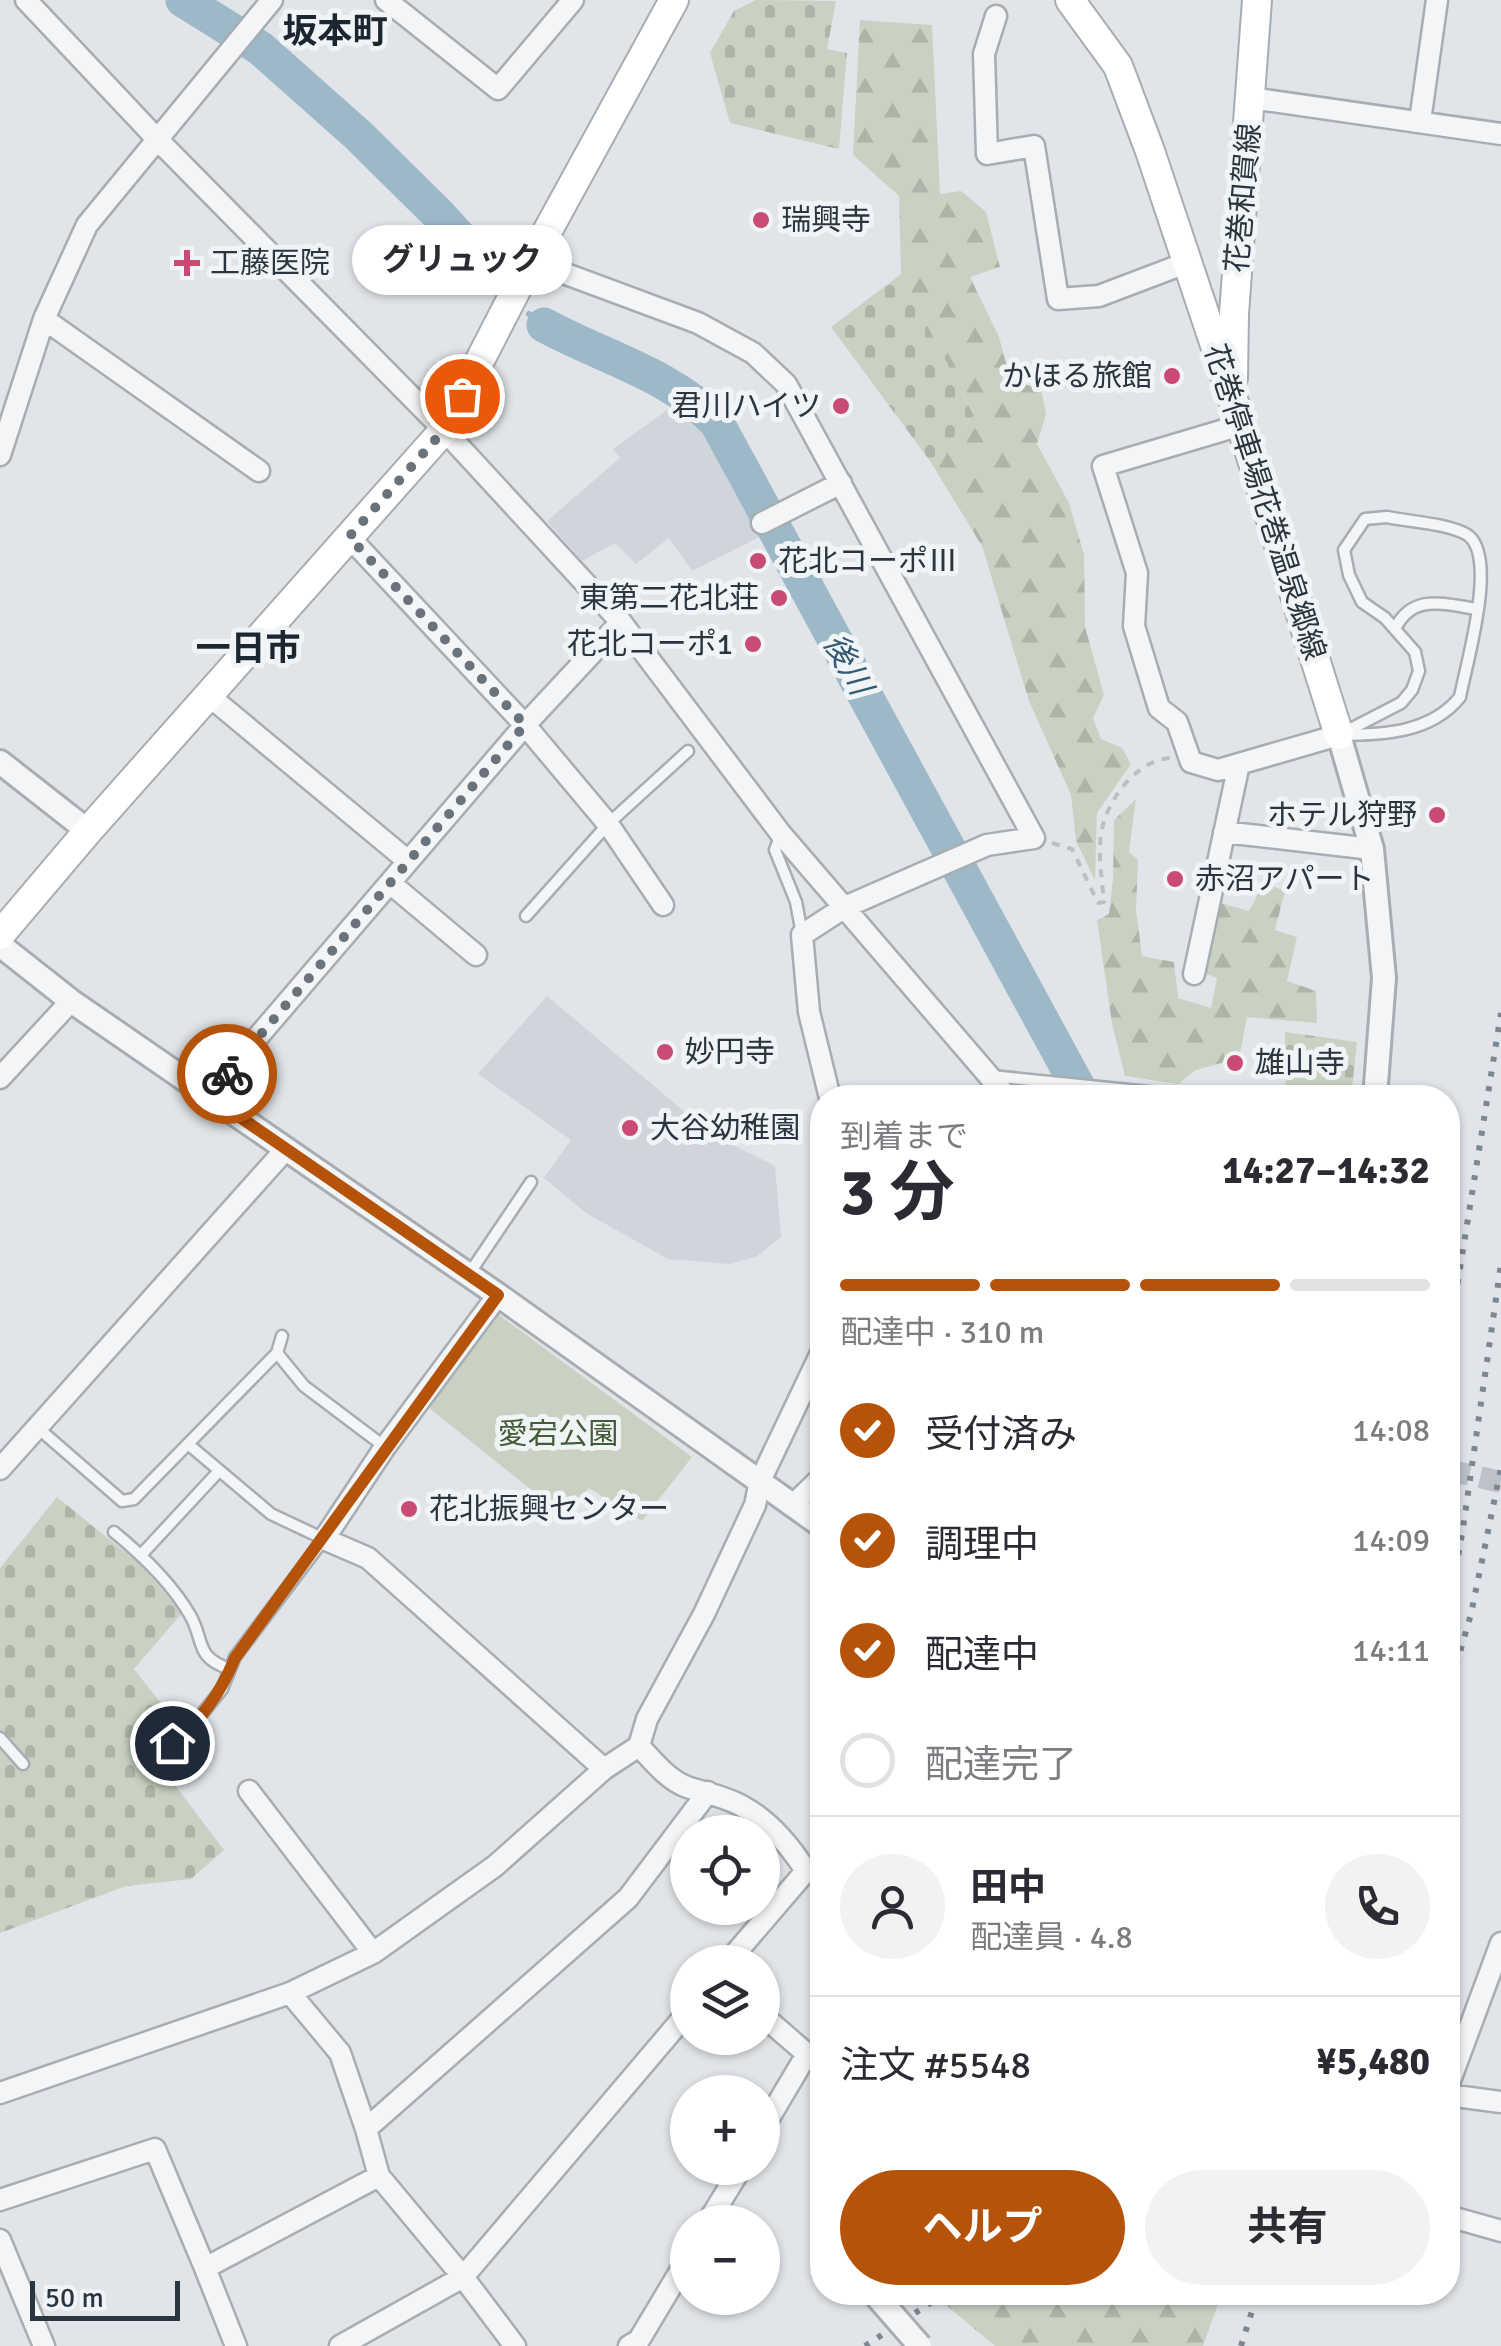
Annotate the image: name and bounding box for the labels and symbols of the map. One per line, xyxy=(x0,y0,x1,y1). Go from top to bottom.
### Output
district label: 坂本町 xyxy=(282,10,388,53)
street label: 花巻和賀線 xyxy=(1219,122,1268,274)
place label: 瑞興寺 xyxy=(781,202,871,239)
marker: 瑞興寺 xyxy=(750,209,772,231)
callout: グリュック xyxy=(352,226,572,296)
place label: 工藤医院 xyxy=(210,245,330,282)
marker: 工藤医院 xyxy=(174,250,200,276)
street label: 花巻停車場花巻温泉郷線 xyxy=(1196,340,1333,665)
pin xyxy=(420,354,505,439)
place label: かほる旅館 xyxy=(1002,358,1152,395)
marker: かほる旅館 xyxy=(1161,365,1183,387)
place label: 君川ハイツ xyxy=(672,388,821,425)
marker: 君川ハイツ xyxy=(830,395,852,417)
place label: 花北コーポⅢ xyxy=(778,543,958,580)
marker: 花北コーポⅢ xyxy=(747,550,769,572)
place label: 東第二花北荘 xyxy=(579,580,759,617)
marker: 東第二花北荘 xyxy=(768,587,790,609)
place label: 花北コーポ1 xyxy=(567,626,733,663)
district label: 一日市 xyxy=(195,627,301,670)
water label: 後川 xyxy=(815,627,882,704)
marker: 花北コーポ1 xyxy=(742,633,764,655)
place label: ホテル狩野 xyxy=(1267,797,1417,834)
marker: ホテル狩野 xyxy=(1426,804,1448,826)
place label: 赤沼アパート xyxy=(1195,861,1374,898)
marker: 赤沼アパート xyxy=(1164,868,1186,890)
courier xyxy=(177,1024,277,1124)
place label: 妙円寺 xyxy=(685,1034,775,1071)
marker: 妙円寺 xyxy=(654,1041,676,1063)
place label: 雄山寺 xyxy=(1255,1045,1345,1082)
marker: 雄山寺 xyxy=(1224,1052,1246,1074)
place label: 大谷幼稚園 xyxy=(650,1110,800,1147)
marker: 大谷幼稚園 xyxy=(619,1117,641,1139)
park label: 愛宕公園 xyxy=(498,1416,618,1453)
place label: 花北振興センター xyxy=(429,1491,669,1528)
marker: 花北振興センター xyxy=(398,1498,420,1520)
pin xyxy=(130,1701,215,1786)
scale bar xyxy=(30,2276,180,2320)

